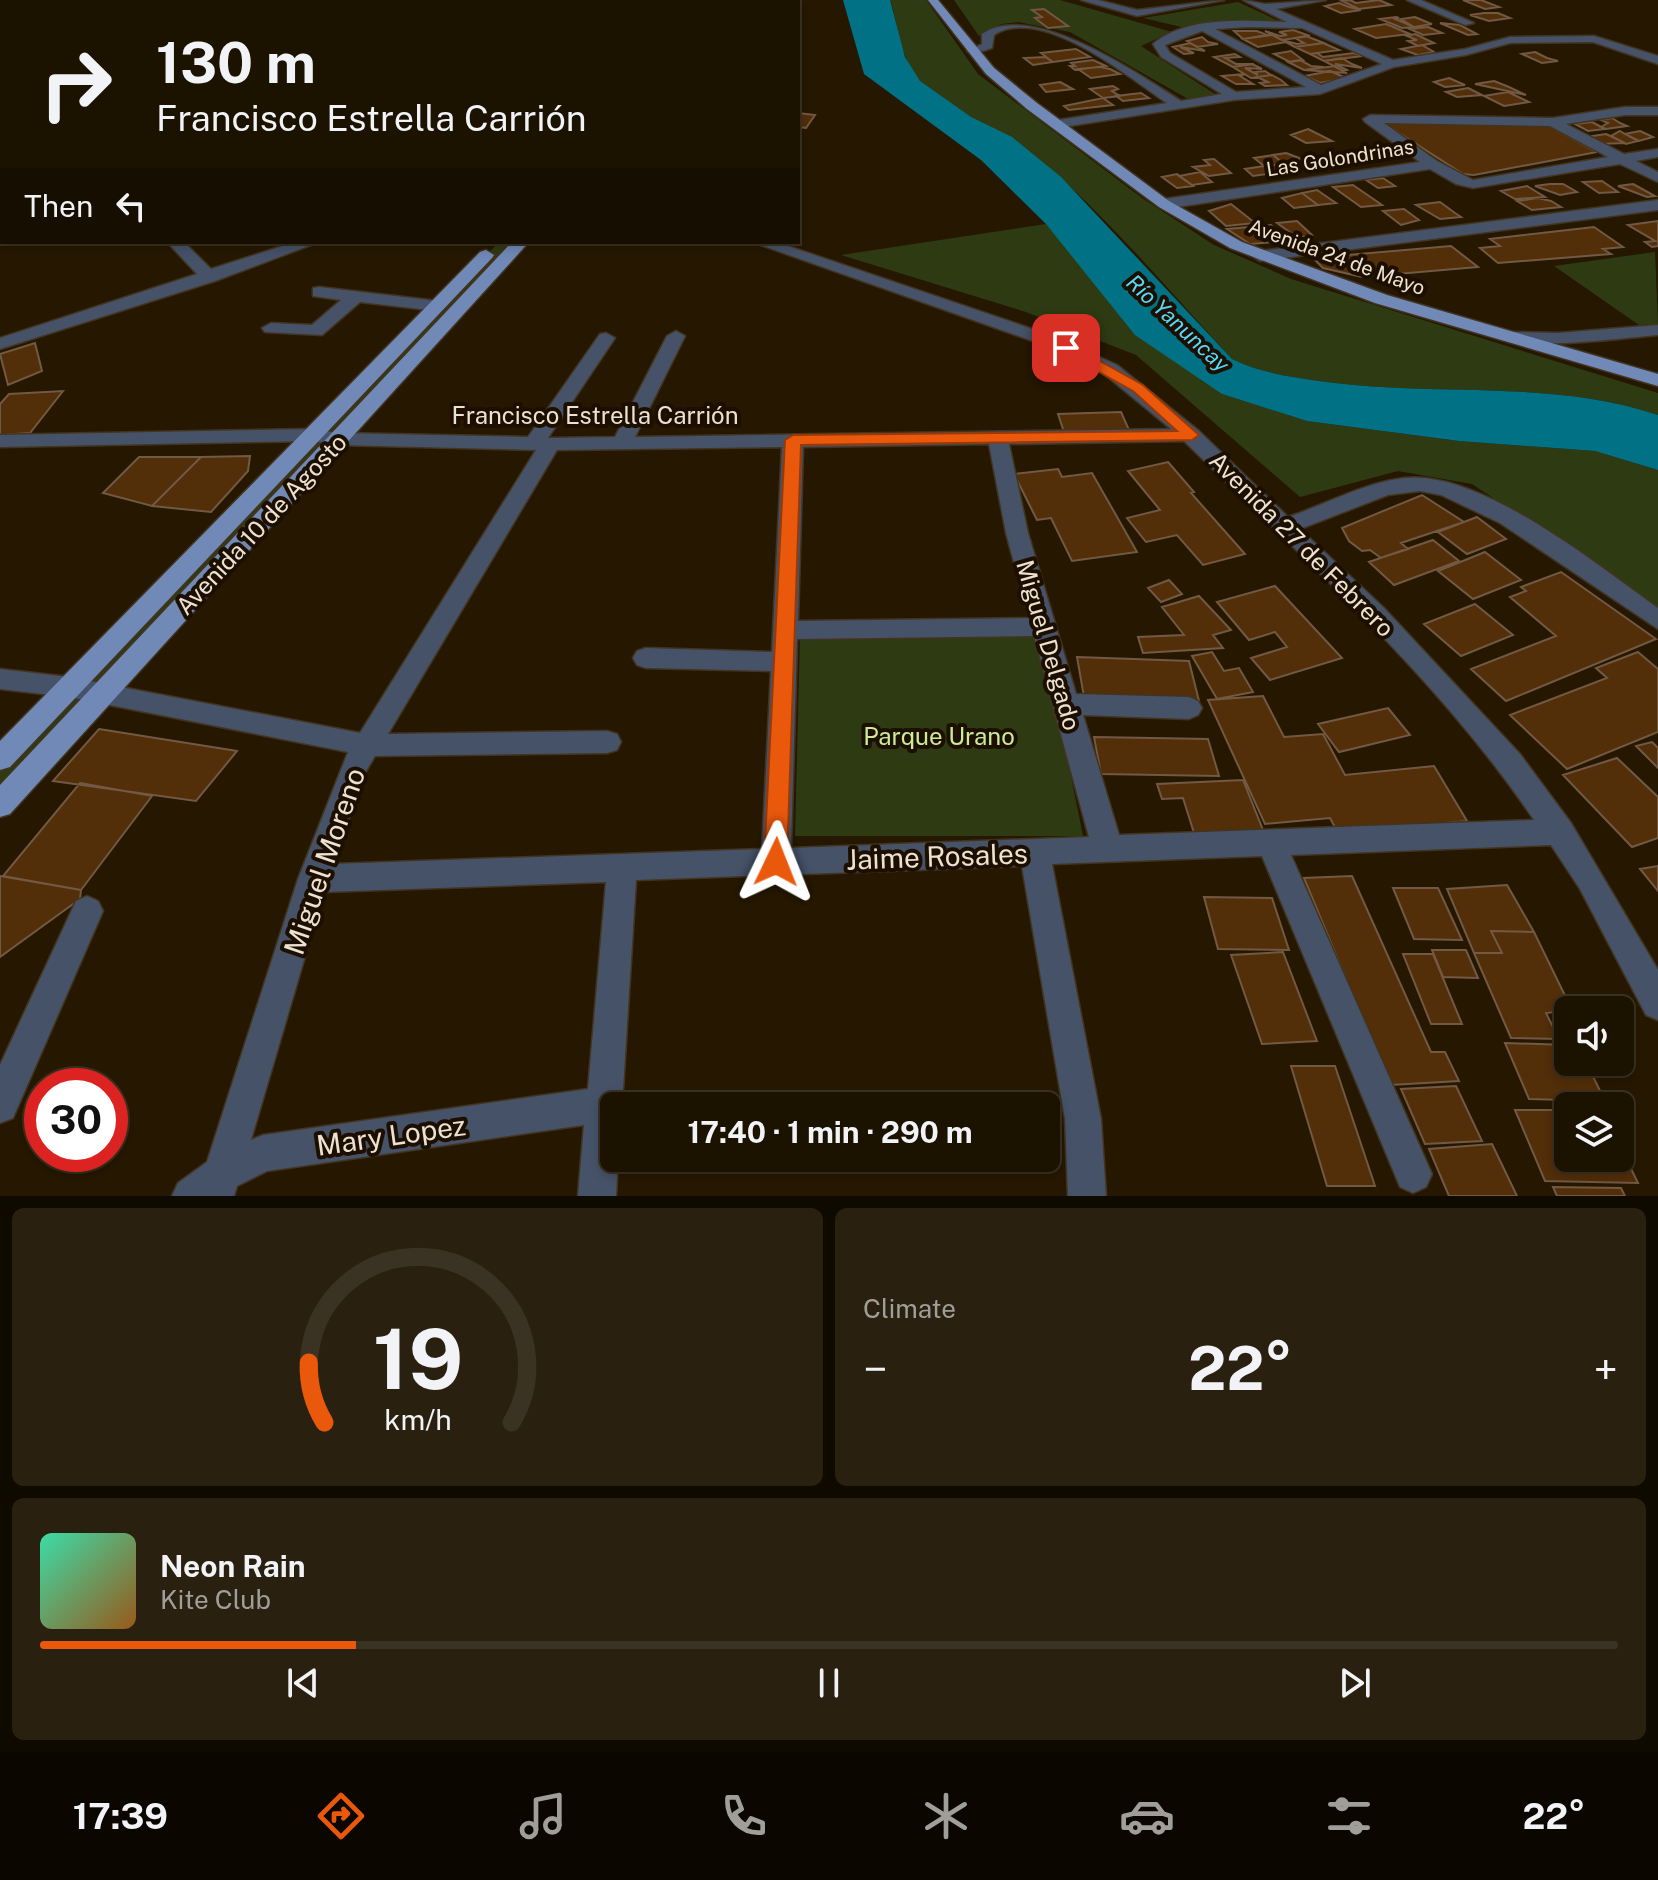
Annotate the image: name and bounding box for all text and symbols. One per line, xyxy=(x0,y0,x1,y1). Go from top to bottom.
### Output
text: 130 m xyxy=(156,30,316,96)
icon: right xyxy=(24,32,128,136)
text: Francisco Estrella Carrión xyxy=(156,97,587,139)
street label: Las Golondrinas xyxy=(1265,134,1415,182)
icon: left xyxy=(109,184,153,228)
text: Then xyxy=(24,188,93,224)
street label: Avenida 24 de Mayo xyxy=(1246,214,1428,300)
water label: Río Yanuncay xyxy=(1121,269,1235,378)
pin xyxy=(1032,314,1100,382)
icon: arrive xyxy=(1044,326,1088,370)
street label: Francisco Estrella Carrión xyxy=(451,401,739,429)
street label: Avenida 10 de Agosto xyxy=(170,428,352,620)
street label: Avenida 27 de Febrero xyxy=(1204,446,1400,642)
street label: Miguel Delgado xyxy=(1011,557,1087,733)
park label: Parque Urano xyxy=(863,722,1015,750)
street label: Miguel Moreno xyxy=(277,763,371,959)
position arrow xyxy=(734,820,818,904)
street label: Jaime Rosales xyxy=(846,836,1028,876)
map controls xyxy=(1554,996,1634,1172)
button: sound xyxy=(1554,996,1634,1076)
speed limit sign: 30 xyxy=(24,1068,128,1172)
button: layers xyxy=(1554,1092,1634,1172)
street label: Mary Lopez xyxy=(314,1108,468,1162)
text: 17:40 · 1 min · 290 m xyxy=(687,1114,973,1150)
text: Climate xyxy=(863,1293,956,1324)
text: 19 xyxy=(372,1310,463,1408)
text: 22° xyxy=(1188,1333,1293,1404)
text: − xyxy=(863,1343,887,1395)
text: + xyxy=(1594,1343,1618,1395)
text: km/h xyxy=(384,1403,451,1436)
text: Neon Rain xyxy=(160,1548,306,1584)
text: Kite Club xyxy=(160,1584,271,1615)
icon: previous xyxy=(281,1661,325,1705)
icon: pause xyxy=(807,1661,851,1705)
icon: next xyxy=(1333,1661,1377,1705)
icon: directions xyxy=(313,1788,369,1844)
icon: music xyxy=(515,1788,571,1844)
icon: phone xyxy=(716,1788,772,1844)
icon: climate xyxy=(918,1788,974,1844)
icon: car xyxy=(1119,1788,1175,1844)
icon: filters xyxy=(1321,1788,1377,1844)
text: 17:39 xyxy=(73,1795,168,1837)
text: 22° xyxy=(1522,1795,1585,1837)

